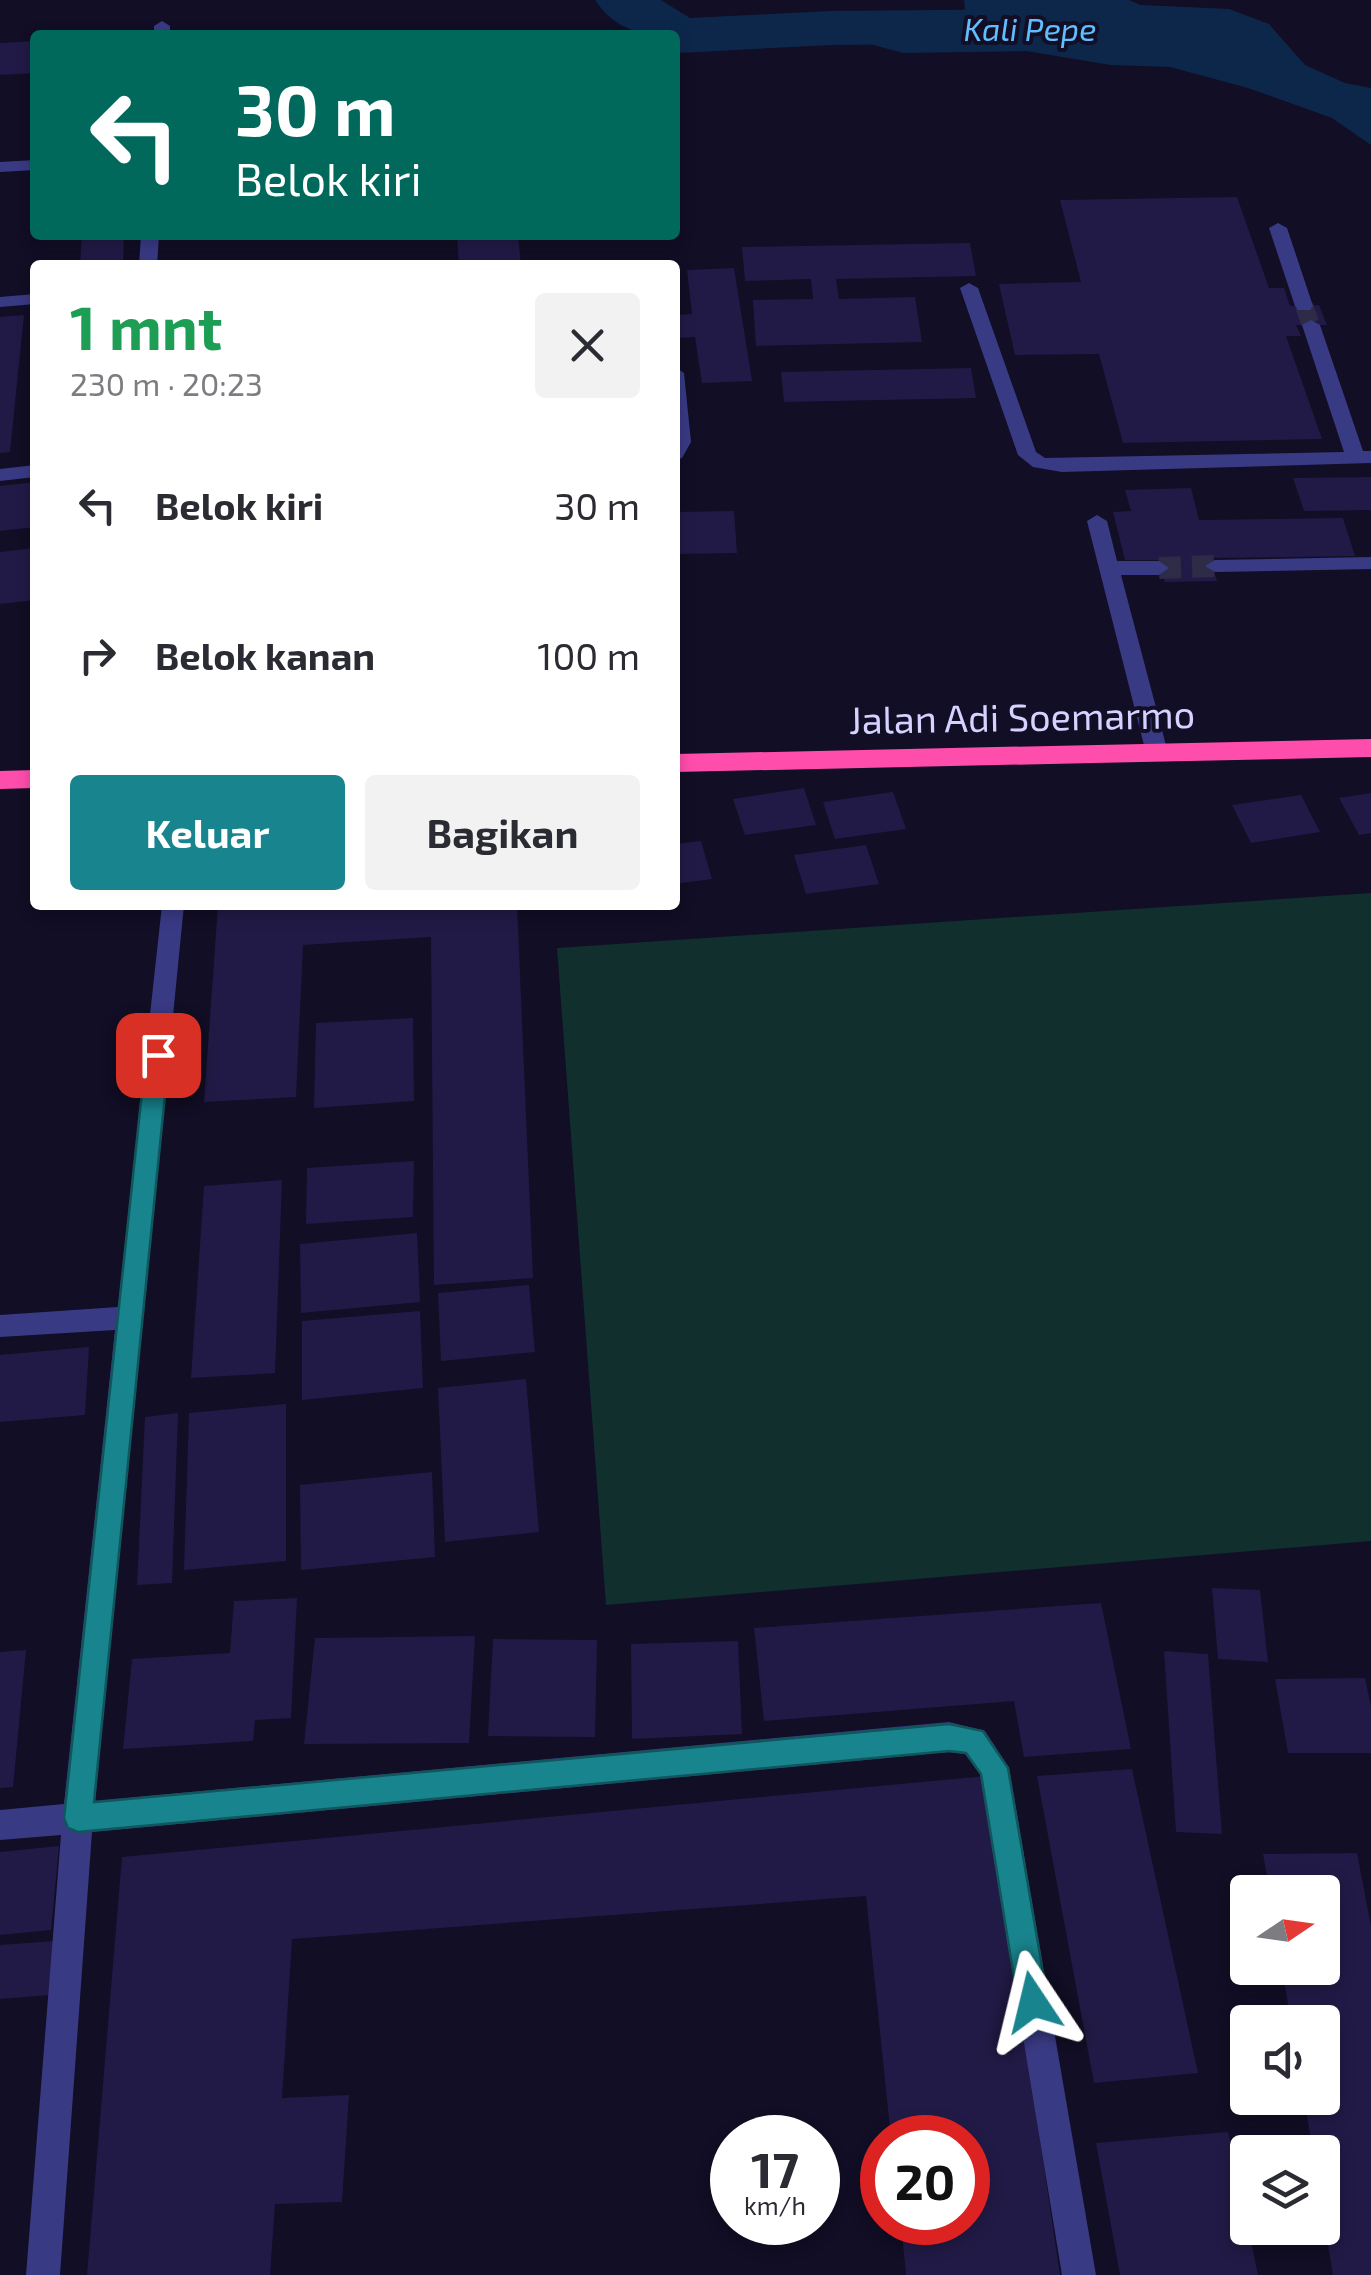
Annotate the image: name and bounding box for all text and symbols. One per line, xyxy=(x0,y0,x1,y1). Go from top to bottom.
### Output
water label: Kali Pepe xyxy=(964,9,1096,48)
text: 30 m xyxy=(235,66,396,150)
icon: left xyxy=(70,70,200,200)
text: Belok kiri xyxy=(235,151,422,205)
text: 1 mnt xyxy=(70,290,222,362)
button: close xyxy=(535,293,640,398)
text: 230 m · 20:23 xyxy=(70,364,263,402)
icon: left xyxy=(70,478,125,533)
text: Belok kiri xyxy=(155,482,323,528)
text: 30 m xyxy=(554,482,640,528)
icon: right xyxy=(70,628,125,683)
text: Belok kanan xyxy=(155,632,375,678)
text: 100 m xyxy=(537,632,640,678)
street label: Jalan Adi Soemarmo xyxy=(848,690,1196,742)
button: Keluar xyxy=(70,775,345,890)
button: Bagikan xyxy=(365,775,640,890)
pin xyxy=(116,1013,201,1098)
icon: arrive xyxy=(131,1028,186,1083)
north arrow xyxy=(1230,1875,1340,1985)
map controls xyxy=(1230,1875,1340,2245)
position arrow xyxy=(981,1950,1085,2054)
button: sound xyxy=(1230,2005,1340,2115)
speed limit sign: 20 xyxy=(860,2115,990,2245)
button: layers xyxy=(1230,2135,1340,2245)
text: 17 xyxy=(751,2138,799,2198)
text: km/h xyxy=(744,2190,806,2220)

